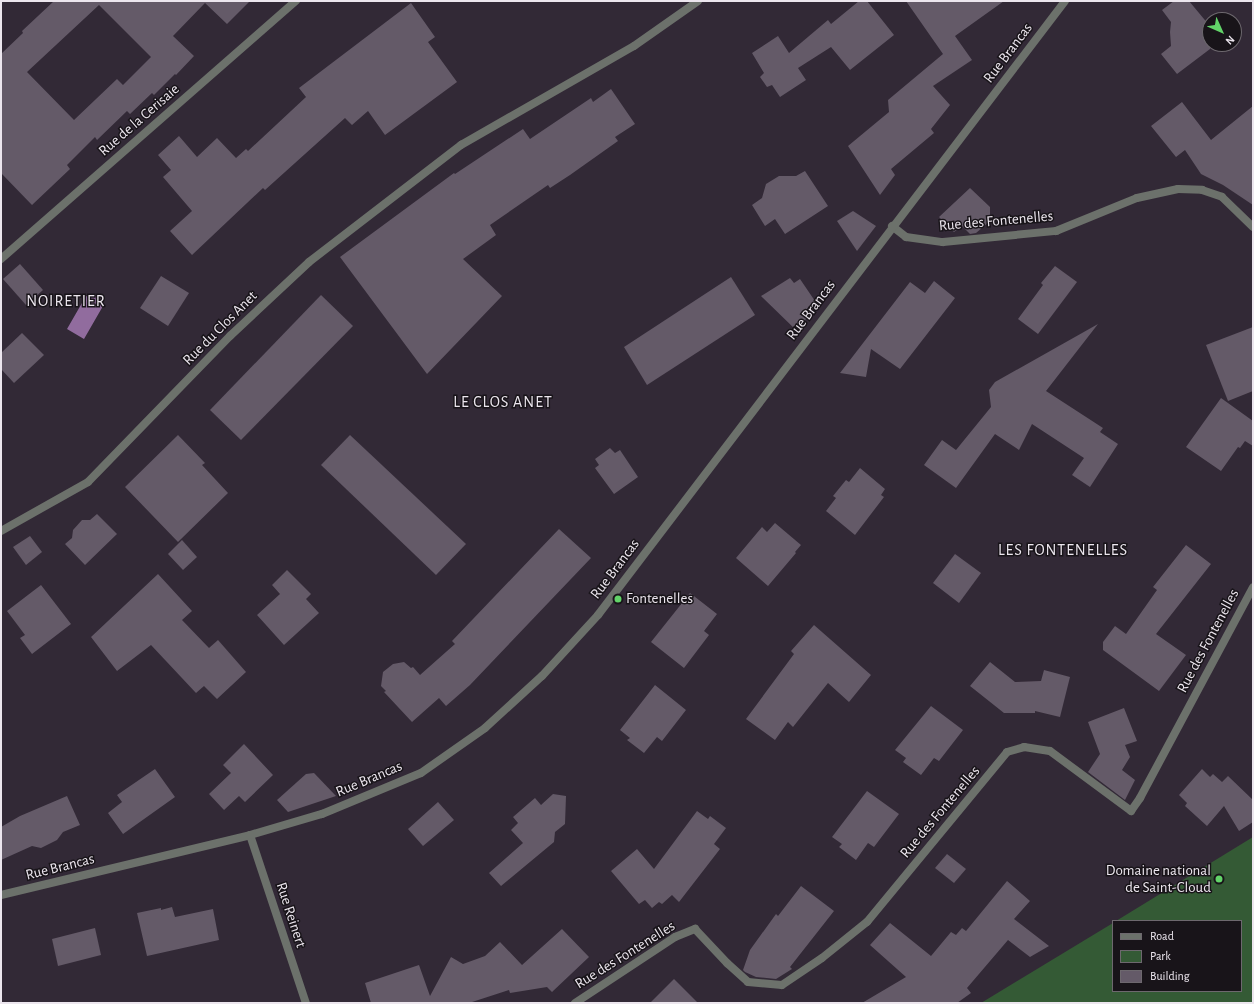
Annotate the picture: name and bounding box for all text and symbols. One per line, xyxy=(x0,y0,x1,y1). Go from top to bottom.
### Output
north arrow xyxy=(1202,12,1242,52)
street label: Rue Brancas xyxy=(980,20,1036,86)
text: N xyxy=(1224,34,1237,47)
street label: Rue de la Cerisaie xyxy=(95,80,183,160)
street label: Rue des Fontenelles xyxy=(938,207,1054,235)
street label: Rue Brancas xyxy=(783,277,839,343)
street label: Rue du Clos Anet xyxy=(179,287,261,369)
district label: NOIRETIER xyxy=(26,291,106,311)
district label: LE CLOS ANET xyxy=(453,392,553,412)
street label: Rue Brancas xyxy=(587,536,643,602)
district label: LES FONTENELLES xyxy=(998,540,1128,560)
street label: Rue des Fontenelles xyxy=(1173,586,1243,696)
place label: Fontenelles xyxy=(626,590,693,608)
marker: Fontenelles xyxy=(613,594,623,604)
street label: Rue Brancas xyxy=(333,757,405,801)
street label: Rue des Fontenelles xyxy=(896,762,984,862)
street label: Rue Brancas xyxy=(24,850,96,884)
place label: Domaine national de Saint-Cloud xyxy=(1106,861,1211,896)
marker: Domaine national de Saint-Cloud xyxy=(1214,874,1224,884)
street label: Rue Reinert xyxy=(272,880,310,950)
street label: Rue des Fontenelles xyxy=(572,917,678,993)
legend xyxy=(1112,920,1242,992)
text: Road xyxy=(1150,930,1174,942)
text: Park xyxy=(1150,950,1171,962)
text: Building xyxy=(1150,970,1190,982)

